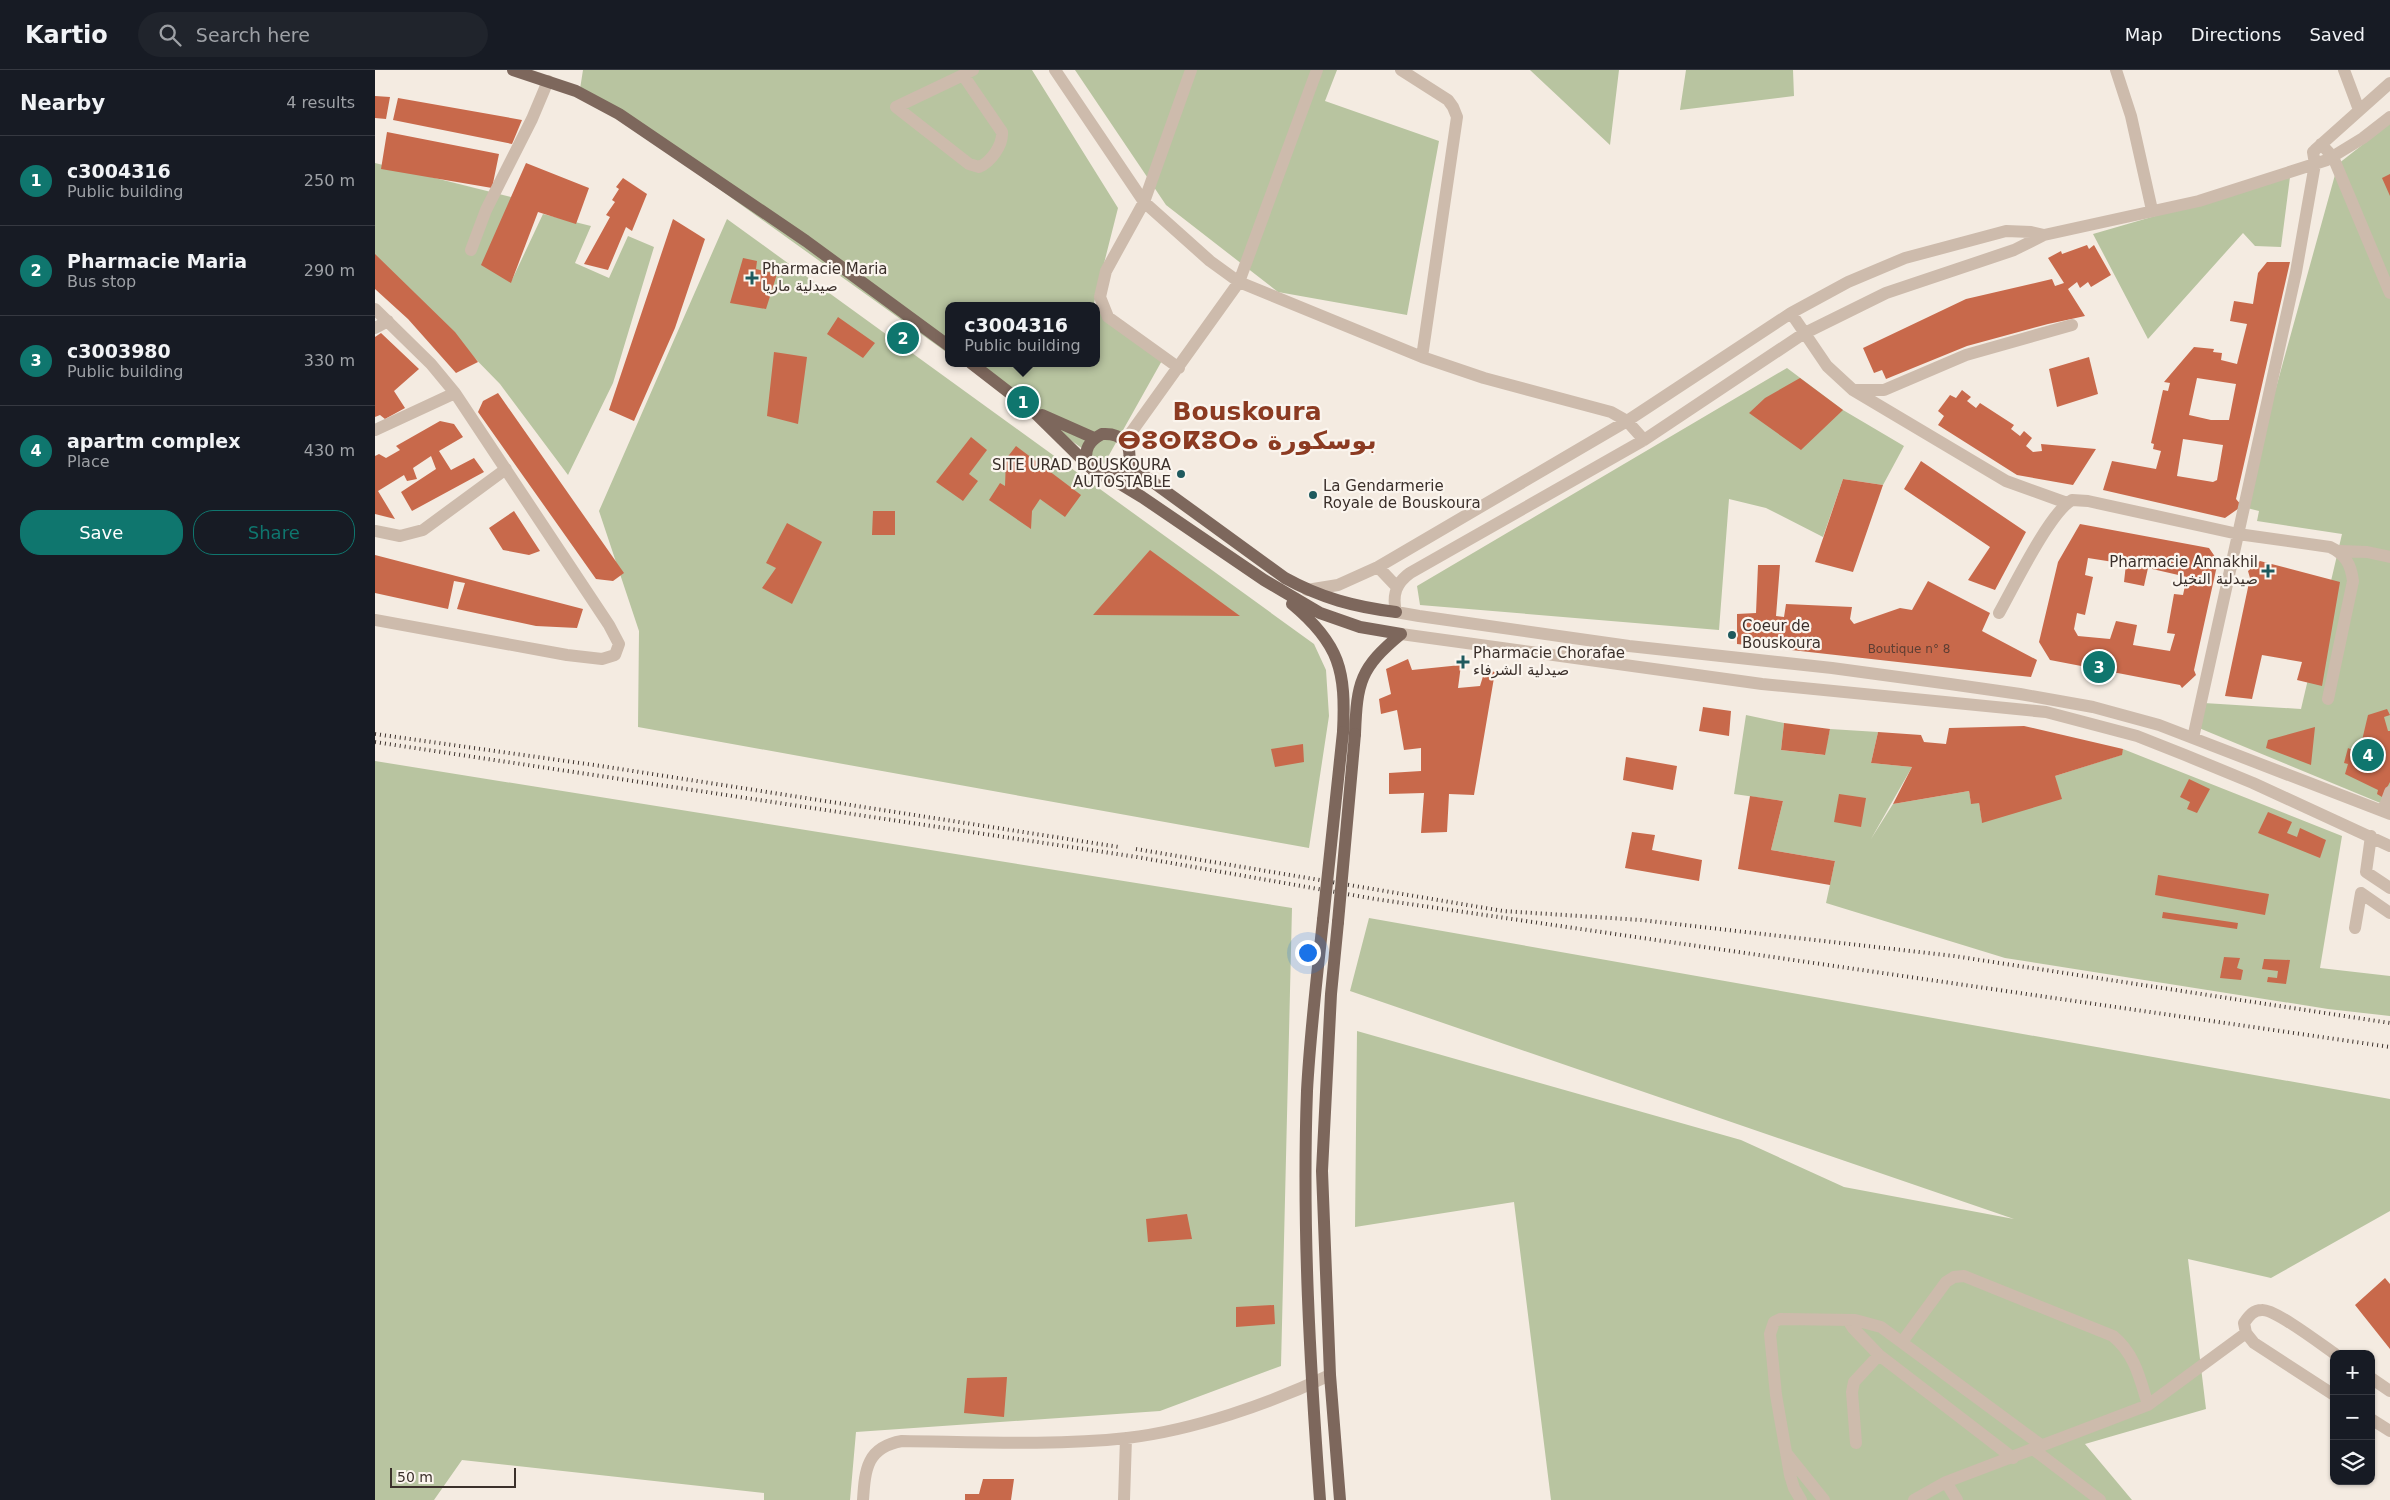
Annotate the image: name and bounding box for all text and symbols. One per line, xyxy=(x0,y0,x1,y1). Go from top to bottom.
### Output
search box xyxy=(138,12,488,57)
text: Kartio xyxy=(25,21,108,49)
icon: search xyxy=(156,21,184,49)
text: Search here xyxy=(196,24,310,46)
text: Map xyxy=(2125,24,2163,45)
text: Directions xyxy=(2191,24,2281,45)
text: Saved xyxy=(2309,24,2365,45)
text: Nearby xyxy=(20,91,105,115)
text: 4 results xyxy=(286,93,355,112)
text: c3004316 xyxy=(67,160,171,182)
text: 1 xyxy=(30,171,42,190)
text: 250 m xyxy=(304,171,355,190)
text: Public building xyxy=(67,182,184,201)
text: Pharmacie Maria xyxy=(67,250,247,272)
place label: Pharmacie Maria صيدلية ماريا xyxy=(762,260,888,295)
text: 2 xyxy=(30,261,42,280)
text: 290 m xyxy=(304,261,355,280)
text: Bus stop xyxy=(67,272,136,291)
marker: Pharmacie Maria صيدلية ماريا xyxy=(746,272,758,284)
popup xyxy=(945,302,1100,367)
text: c3004316 xyxy=(964,314,1068,336)
pin: 2 xyxy=(887,319,919,357)
text: Public building xyxy=(964,336,1081,355)
text: c3003980 xyxy=(67,340,171,362)
text: 3 xyxy=(30,351,42,370)
text: 330 m xyxy=(304,351,355,370)
text: Public building xyxy=(67,362,184,381)
pin: 1 xyxy=(1007,383,1039,421)
district label: Bouskoura ⴱⵓⵙⴽⵓⵔⴰ بوسكورة xyxy=(1117,397,1377,456)
text: apartm complex xyxy=(67,430,240,452)
text: 4 xyxy=(30,441,42,460)
text: 430 m xyxy=(304,441,355,460)
text: Place xyxy=(67,452,110,471)
place label: SITE URAD BOUSKOURA AUTOSTABLE xyxy=(992,456,1172,491)
marker: SITE URAD BOUSKOURA AUTOSTABLE xyxy=(1175,468,1187,480)
place label: La Gendarmerie Royale de Bouskoura xyxy=(1323,477,1481,512)
marker: La Gendarmerie Royale de Bouskoura xyxy=(1307,489,1319,501)
button: Save xyxy=(20,510,183,555)
button: Share xyxy=(193,510,355,555)
place label: Pharmacie Annakhil صيدلية النخيل xyxy=(2109,553,2258,588)
marker: Pharmacie Annakhil صيدلية النخيل xyxy=(2262,565,2274,577)
place label: Coeur de Bouskoura xyxy=(1742,617,1821,652)
marker: Coeur de Bouskoura xyxy=(1726,629,1738,641)
house number: Boutique n° 8 xyxy=(1868,642,1950,656)
place label: Pharmacie Chorafae صيدلية الشرفاء xyxy=(1473,644,1625,679)
pin: 3 xyxy=(2083,648,2115,686)
marker: Pharmacie Chorafae صيدلية الشرفاء xyxy=(1457,656,1469,668)
pin: 4 xyxy=(2352,736,2384,774)
your location xyxy=(1295,940,1321,966)
map controls xyxy=(2330,1350,2375,1485)
button: + xyxy=(2330,1350,2375,1395)
button: − xyxy=(2330,1395,2375,1440)
button: layers xyxy=(2330,1440,2375,1485)
scale bar xyxy=(390,1465,516,1488)
text: 50 m xyxy=(397,1469,433,1485)

